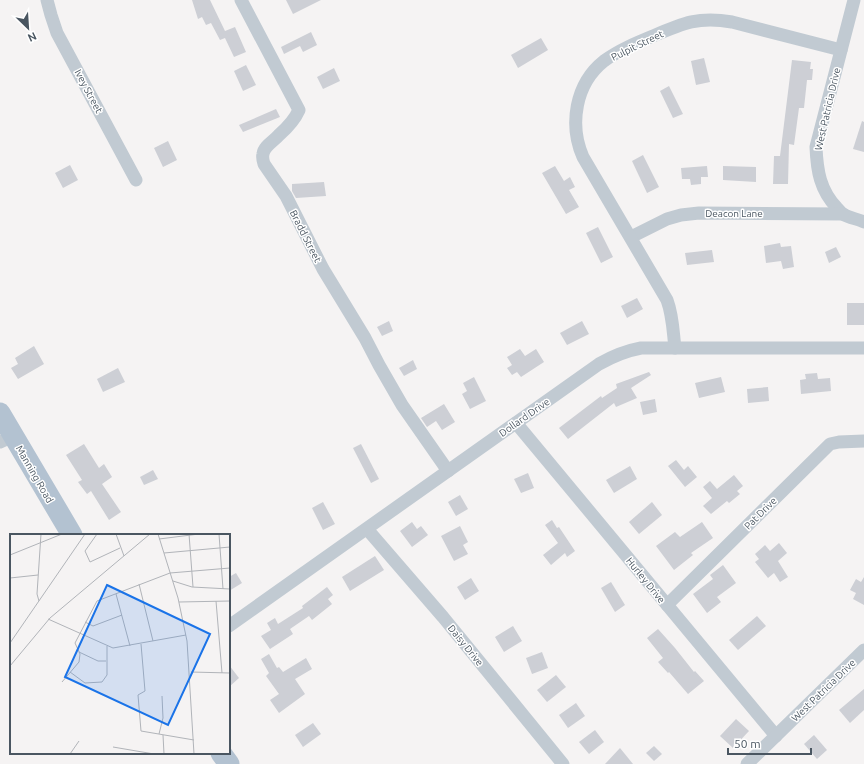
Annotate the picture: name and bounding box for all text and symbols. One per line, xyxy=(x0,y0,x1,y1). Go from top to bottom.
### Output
north arrow xyxy=(8,8,48,48)
street label: Pulpit Street xyxy=(609,28,665,63)
text: N xyxy=(26,30,38,44)
street label: Ivey Street xyxy=(72,67,105,115)
street label: West Patricia Drive xyxy=(813,67,842,152)
street label: Bradd Street xyxy=(288,208,323,264)
street label: Deacon Lane xyxy=(705,208,763,219)
street label: Dollard Drive xyxy=(497,396,552,439)
street label: Manning Road xyxy=(14,444,56,505)
street label: Pat Drive xyxy=(742,495,779,532)
inset map xyxy=(10,534,230,754)
street label: Hurley Drive xyxy=(624,555,667,605)
street label: Daisy Drive xyxy=(446,623,486,668)
street label: West Patricia Drive xyxy=(789,657,858,724)
scale bar xyxy=(728,730,811,756)
text: 50 m xyxy=(734,737,761,750)

